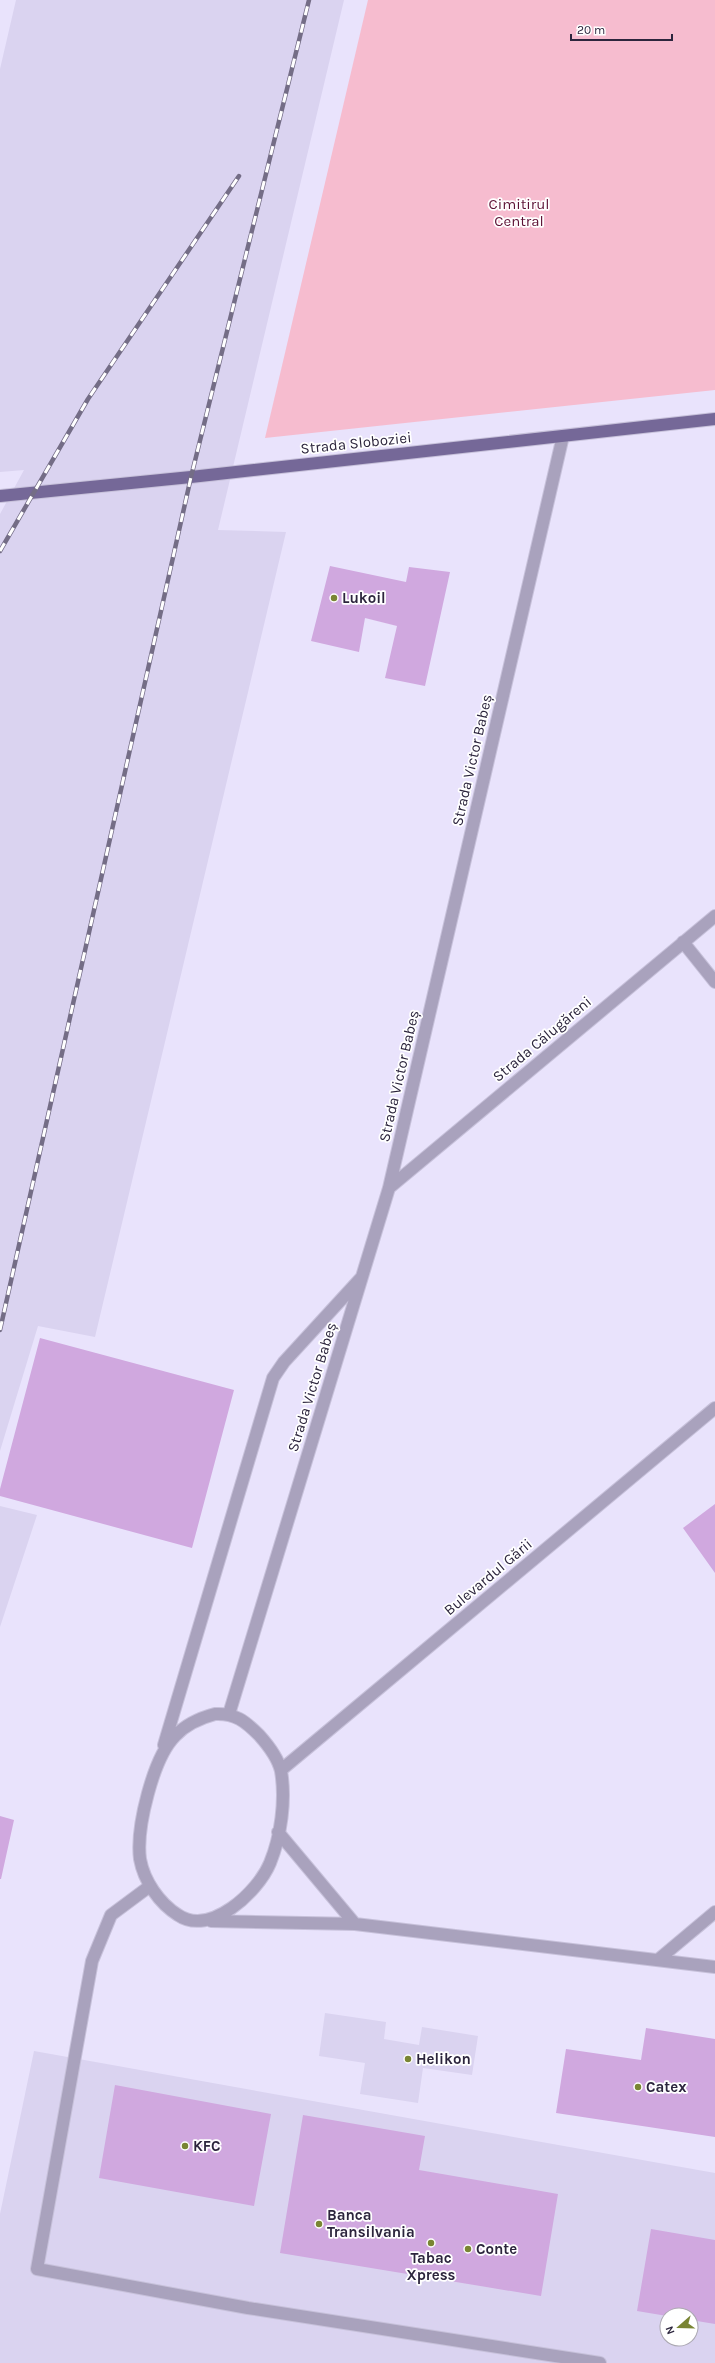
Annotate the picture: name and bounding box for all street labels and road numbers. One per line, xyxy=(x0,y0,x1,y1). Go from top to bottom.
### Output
street label: Strada Sloboziei xyxy=(300,428,412,458)
street label: Strada Victor Babeș xyxy=(448,692,496,828)
street label: Strada Călugăreni xyxy=(489,993,595,1085)
street label: Strada Victor Babeș xyxy=(375,1008,423,1144)
street label: Strada Victor Babeș xyxy=(284,1320,340,1454)
street label: Bulevardul Gării xyxy=(440,1535,536,1619)

